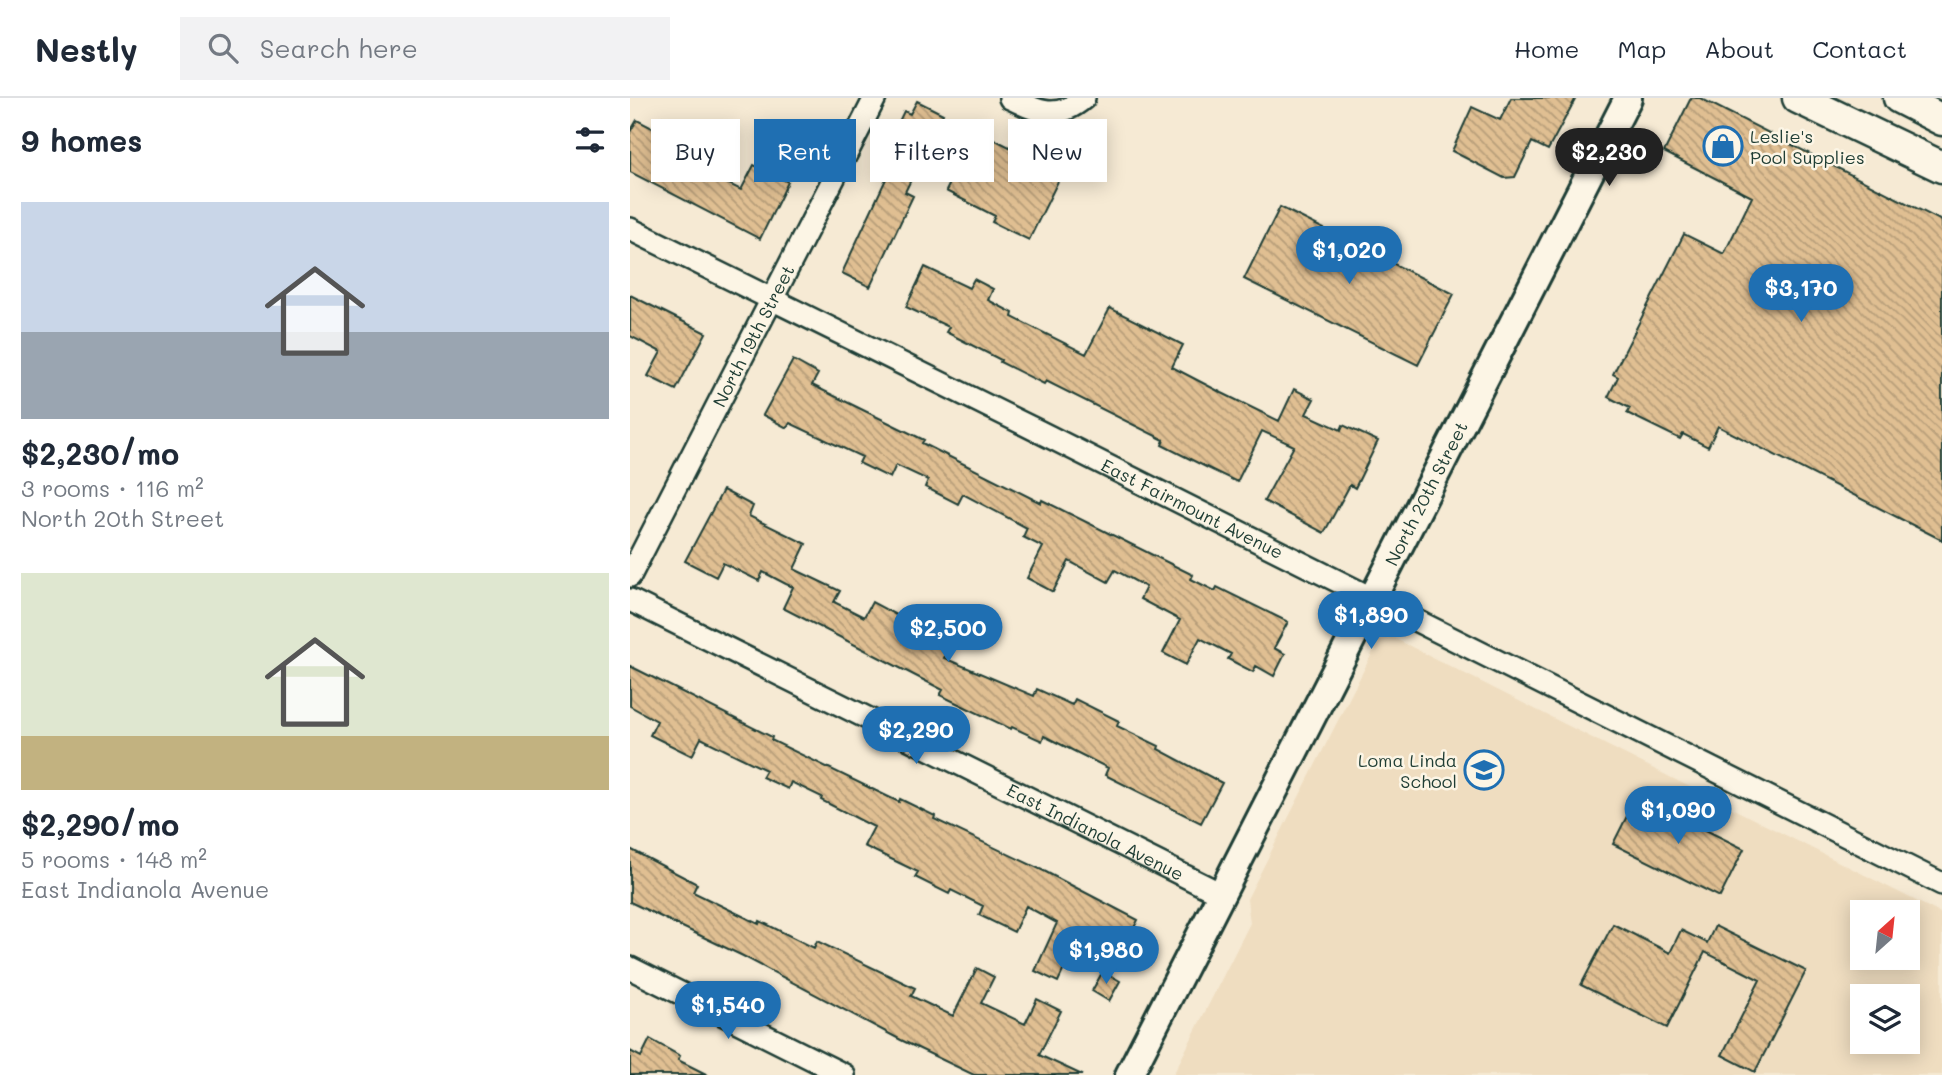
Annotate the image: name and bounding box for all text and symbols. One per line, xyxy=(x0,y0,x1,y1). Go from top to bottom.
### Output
search box xyxy=(180,17,670,80)
text: Nestly xyxy=(35,27,138,70)
icon: search xyxy=(204,29,242,67)
text: Search here xyxy=(260,31,418,65)
text: Home xyxy=(1514,33,1579,64)
text: Map xyxy=(1617,33,1666,64)
text: About xyxy=(1704,33,1774,64)
text: Contact xyxy=(1812,33,1907,64)
chip: Buy xyxy=(651,119,740,182)
chip: Rent xyxy=(754,119,856,182)
chip: Filters xyxy=(870,119,994,182)
chip: New xyxy=(1008,119,1107,182)
text: 9 homes xyxy=(21,120,142,160)
icon: filters xyxy=(571,121,609,159)
place label: Leslie's Pool Supplies xyxy=(1750,124,1865,169)
shop icon: Leslie's Pool Supplies xyxy=(1702,125,1744,167)
pin: $2,230 xyxy=(1552,129,1666,188)
text: $2,230 xyxy=(1571,136,1647,166)
pin: $1,020 xyxy=(1292,226,1406,286)
text: $1,020 xyxy=(1312,234,1386,264)
icon: home xyxy=(252,248,378,374)
street label: North 19th Street xyxy=(707,261,800,411)
pin: $3,170 xyxy=(1744,264,1858,324)
text: $3,170 xyxy=(1765,272,1837,302)
street label: North 20th Street xyxy=(1379,417,1473,570)
text: $2,230/mo xyxy=(21,433,179,473)
street label: East Fairmount Avenue xyxy=(1097,453,1288,564)
text: 3 rooms · 116 m² xyxy=(21,473,204,503)
text: North 20th Street xyxy=(21,503,224,533)
pin: $1,890 xyxy=(1314,592,1428,651)
text: $1,890 xyxy=(1334,599,1408,629)
pin: $2,500 xyxy=(891,604,1005,664)
text: $2,500 xyxy=(909,612,987,642)
icon: home xyxy=(252,619,378,745)
pin: $2,290 xyxy=(859,706,973,766)
text: $2,290 xyxy=(878,714,954,744)
place label: Loma Linda School xyxy=(1358,748,1457,793)
school or university icon: Loma Linda School xyxy=(1463,749,1505,791)
street label: East Indianola Avenue xyxy=(1003,778,1188,886)
pin: $1,090 xyxy=(1621,786,1735,846)
text: $1,090 xyxy=(1641,794,1715,824)
text: $2,290/mo xyxy=(21,804,179,844)
text: 5 rooms · 148 m² xyxy=(21,844,207,874)
text: East Indianola Avenue xyxy=(21,874,269,904)
north arrow xyxy=(1850,900,1920,970)
map controls xyxy=(1850,900,1920,1054)
pin: $1,980 xyxy=(1049,926,1163,986)
text: $1,980 xyxy=(1069,934,1143,964)
pin: $1,540 xyxy=(671,982,785,1041)
button: layers xyxy=(1850,984,1920,1054)
text: $1,540 xyxy=(691,989,765,1019)

